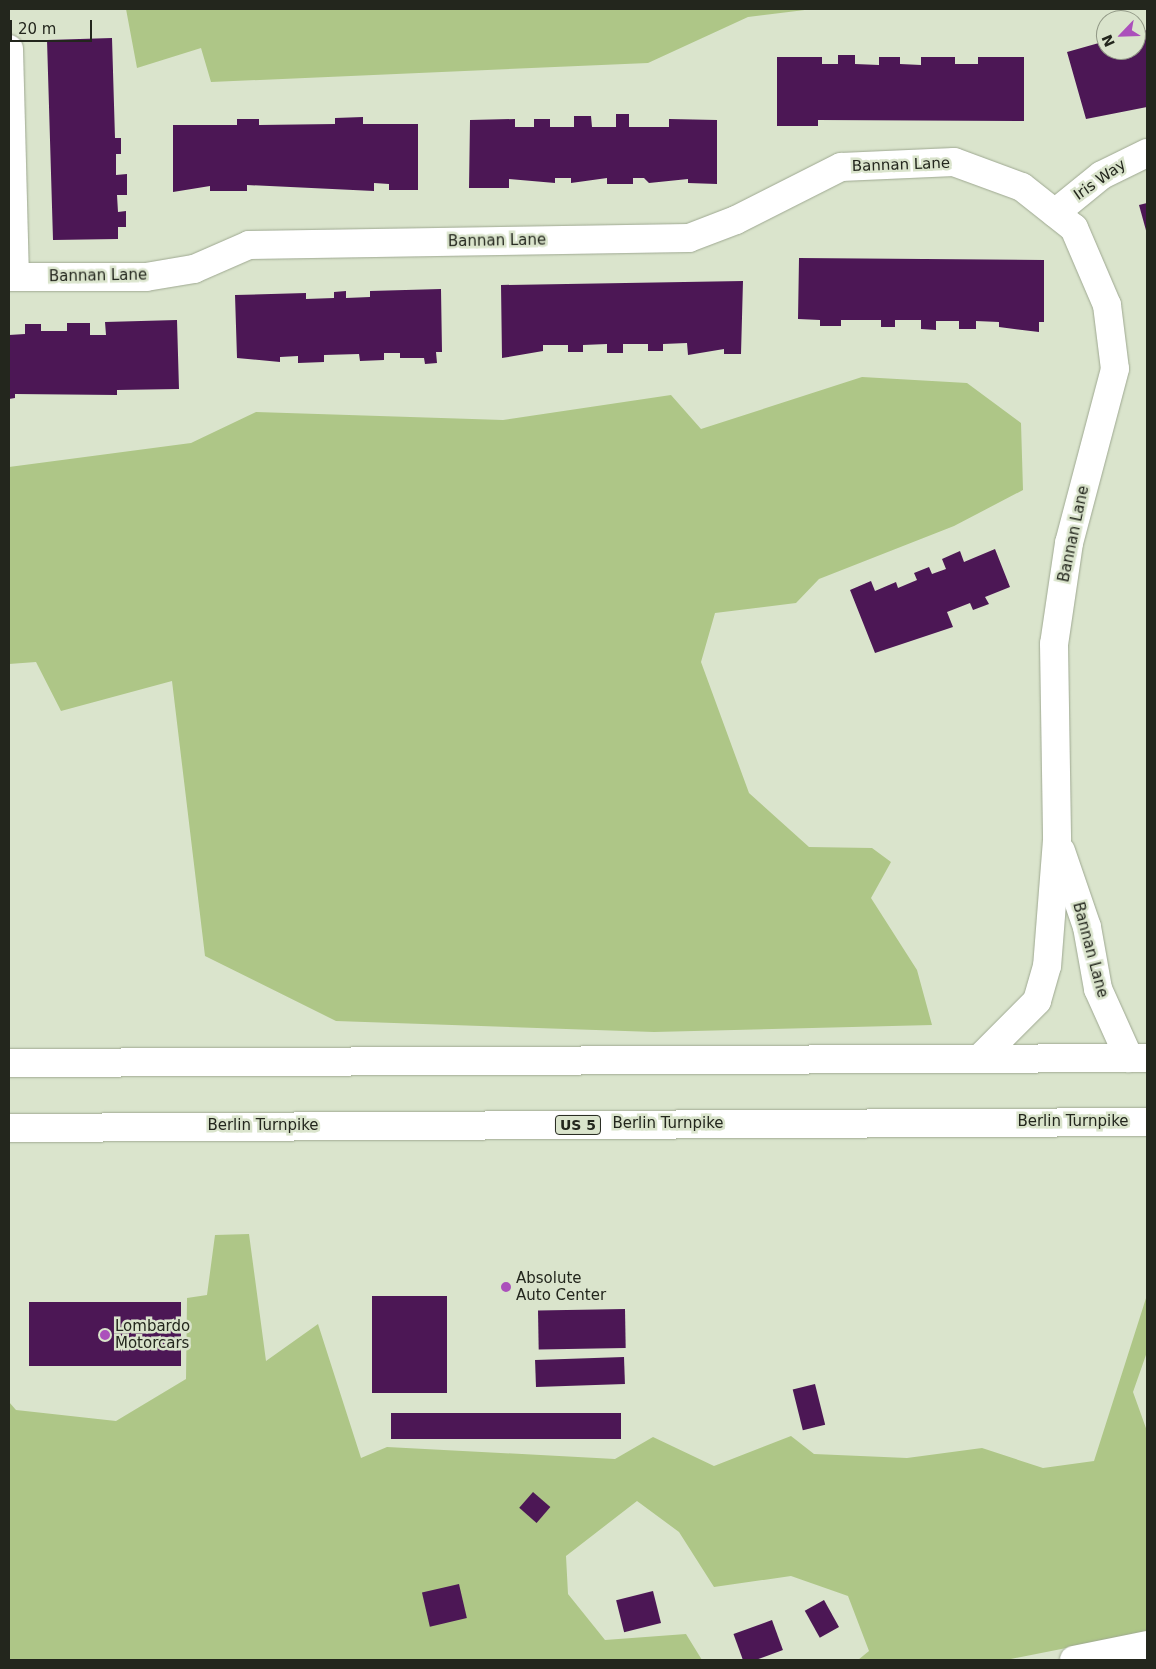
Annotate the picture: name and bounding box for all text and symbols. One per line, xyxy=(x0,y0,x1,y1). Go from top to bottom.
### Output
scale bar xyxy=(12,10,95,42)
north arrow xyxy=(1096,10,1146,60)
text: 20 m xyxy=(18,20,56,38)
text: N xyxy=(1099,32,1118,49)
street label: Bannan Lane xyxy=(852,154,950,176)
street label: Iris Way xyxy=(1071,156,1129,204)
street label: Bannan Lane xyxy=(448,231,546,251)
street label: Bannan Lane xyxy=(49,266,147,286)
street label: Bannan Lane xyxy=(1055,484,1093,584)
street label: Bannan Lane xyxy=(1069,900,1111,1000)
street label: Berlin Turnpike xyxy=(1017,1113,1129,1131)
road number: US 5 xyxy=(554,1114,602,1136)
street label: Berlin Turnpike xyxy=(612,1115,724,1133)
street label: Berlin Turnpike xyxy=(207,1117,319,1135)
place label: Absolute Auto Center xyxy=(516,1269,606,1304)
marker: Absolute Auto Center xyxy=(500,1281,512,1293)
place label: Lombardo Motorcars xyxy=(115,1317,190,1352)
marker: Lombardo Motorcars xyxy=(99,1329,111,1341)

